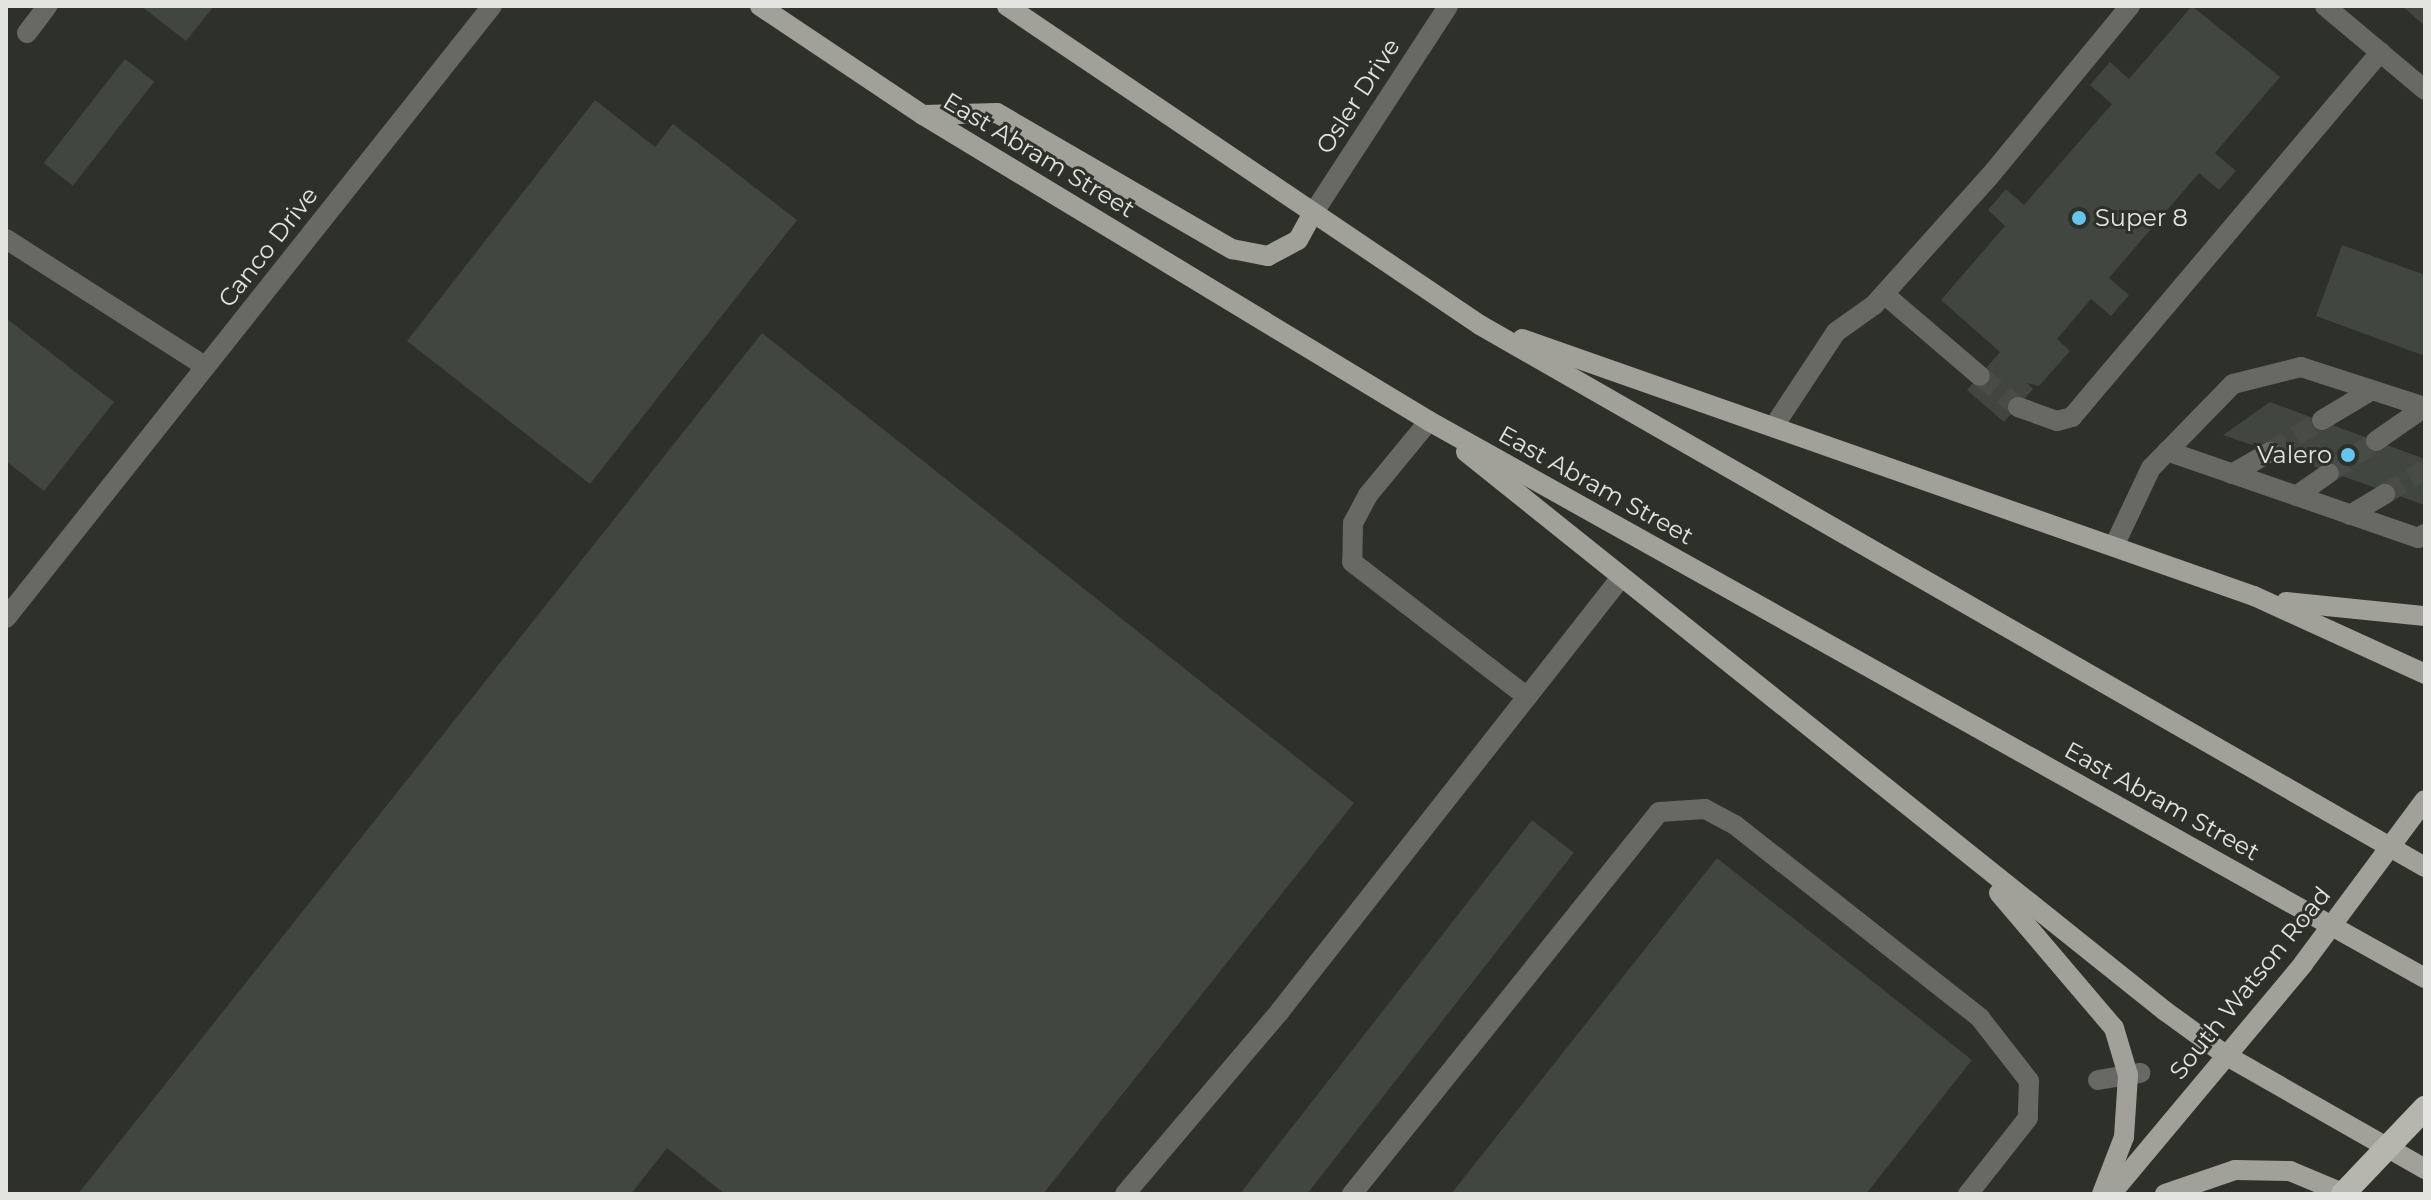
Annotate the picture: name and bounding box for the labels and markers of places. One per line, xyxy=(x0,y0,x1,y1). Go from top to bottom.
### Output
place label: Super 8 xyxy=(2095,204,2188,232)
marker: Super 8 xyxy=(2070,209,2088,227)
place label: Valero xyxy=(2257,441,2332,469)
marker: Valero xyxy=(2339,446,2357,464)

